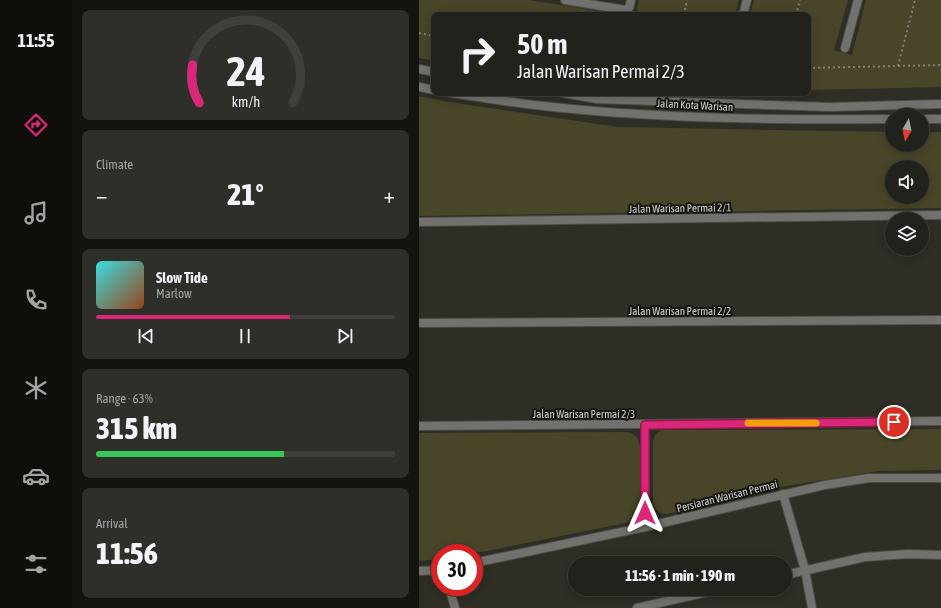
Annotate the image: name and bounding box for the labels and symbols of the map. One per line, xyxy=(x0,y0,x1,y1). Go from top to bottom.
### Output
street label: Jalan Kota Warisan xyxy=(656,97,734,113)
north arrow xyxy=(885,108,929,152)
street label: Jalan Warisan Permai 2/1 xyxy=(629,201,731,215)
street label: Jalan Warisan Permai 2/2 xyxy=(629,305,731,317)
pin xyxy=(877,405,911,439)
street label: Jalan Warisan Permai 2/3 xyxy=(533,408,635,420)
street label: Persiaran Warisan Permai xyxy=(675,478,779,514)
position arrow xyxy=(624,492,666,534)
speed limit sign: 30 xyxy=(431,544,483,596)

